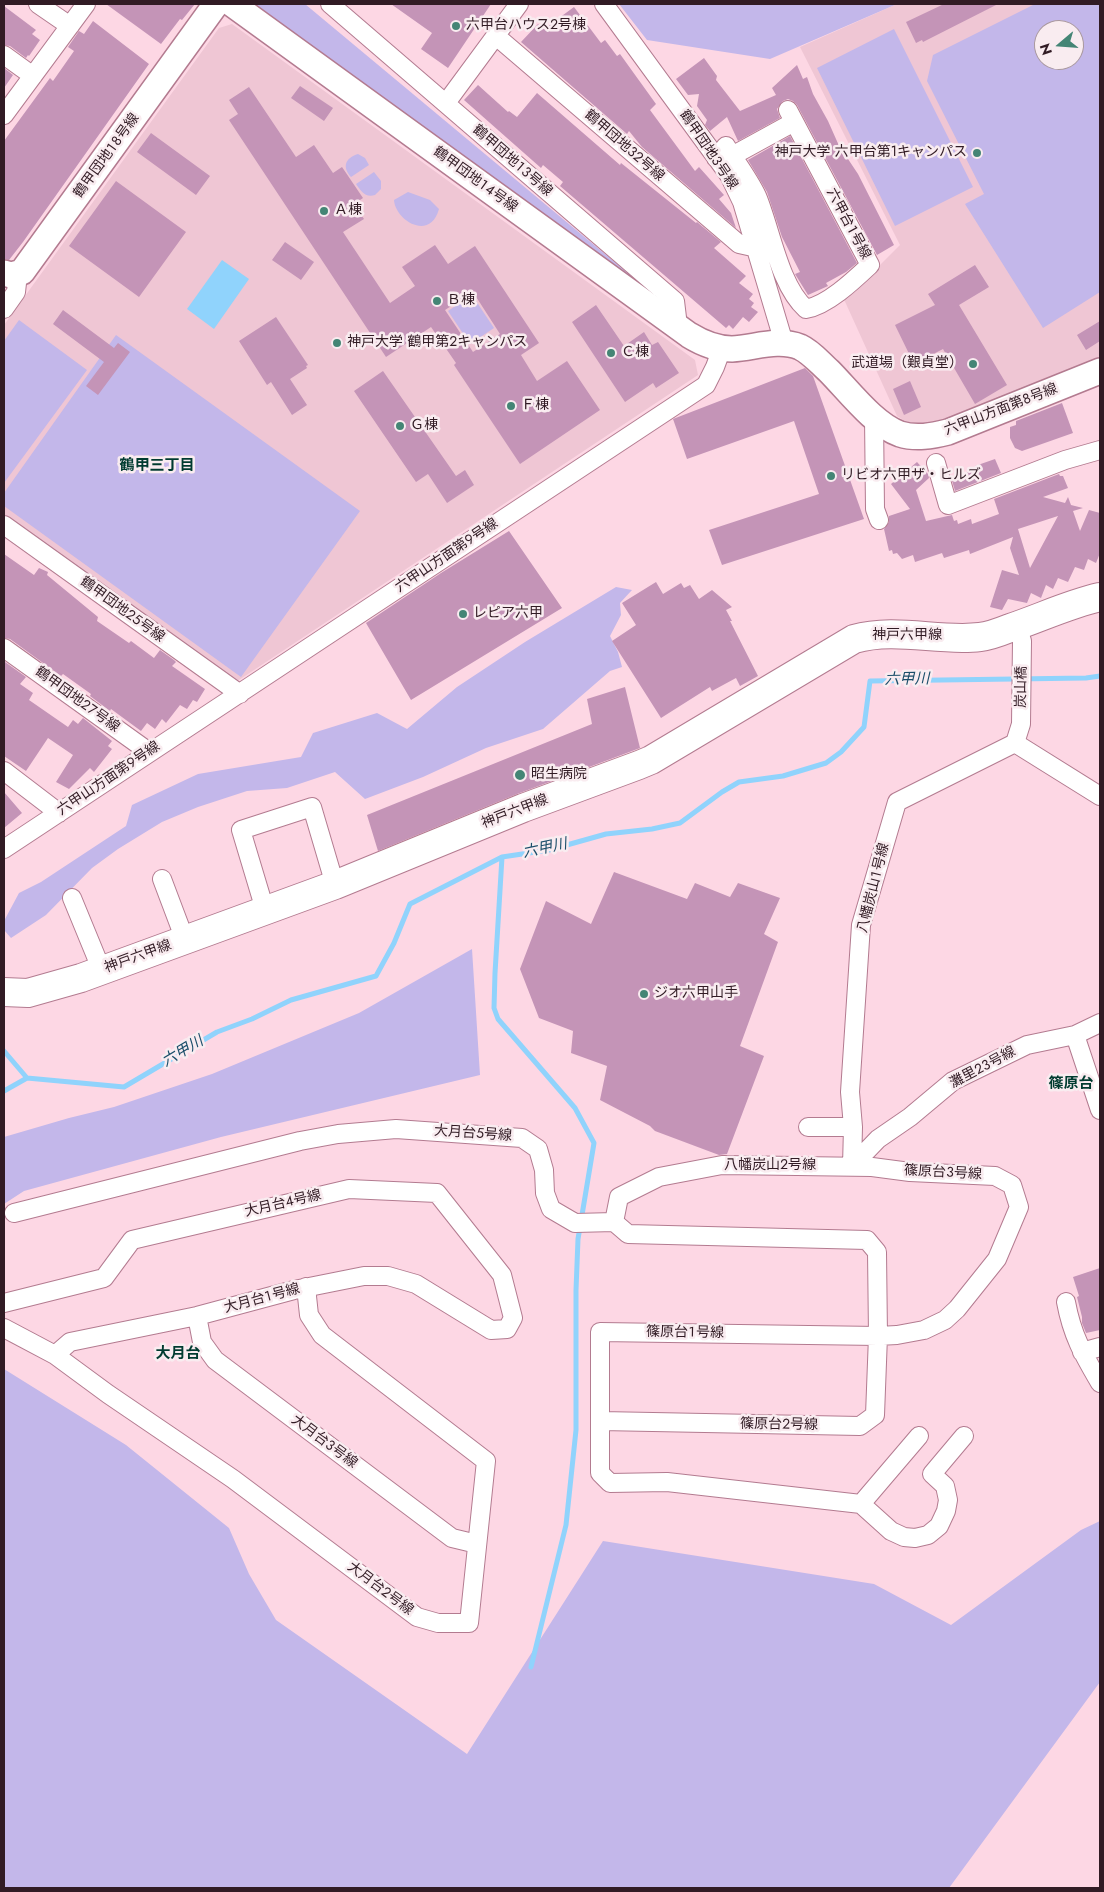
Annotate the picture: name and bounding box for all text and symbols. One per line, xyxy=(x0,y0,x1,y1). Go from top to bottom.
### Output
place label: 六甲台ハウス２号棟 xyxy=(466,18,586,34)
marker: 六甲台ハウス２号棟 xyxy=(450,20,462,32)
north arrow xyxy=(1034,20,1084,70)
text: N xyxy=(1034,41,1057,58)
street label: 鶴甲団地３２号線 xyxy=(581,107,667,185)
street label: 鶴甲団地３号線 xyxy=(675,107,741,193)
street label: 鶴甲団地１８号線 xyxy=(71,111,143,201)
street label: 鶴甲団地１３号線 xyxy=(469,122,555,200)
street label: 鶴甲団地１４号線 xyxy=(430,144,520,216)
place label: 神戸大学 六甲台第1キャンパス xyxy=(775,145,967,161)
marker: 神戸大学 六甲台第1キャンパス xyxy=(971,147,983,159)
street label: 六甲台１号線 xyxy=(822,186,874,262)
place label: Ａ棟 xyxy=(334,203,362,219)
marker: Ａ棟 xyxy=(318,205,330,217)
place label: Ｂ棟 xyxy=(447,293,475,309)
marker: Ｂ棟 xyxy=(431,295,443,307)
place label: 神戸大学 鶴甲第2キャンパス xyxy=(347,335,527,351)
marker: 神戸大学 鶴甲第2キャンパス xyxy=(331,337,343,349)
place label: Ｃ棟 xyxy=(621,345,649,361)
marker: Ｃ棟 xyxy=(605,347,617,359)
place label: 武道場（艱貞堂） xyxy=(851,356,963,372)
marker: 武道場（艱貞堂） xyxy=(967,358,979,370)
street label: 六甲山方面第８号線 xyxy=(942,381,1060,439)
place label: Ｆ棟 xyxy=(521,398,549,414)
marker: Ｆ棟 xyxy=(505,400,517,412)
place label: Ｇ棟 xyxy=(410,418,438,434)
marker: Ｇ棟 xyxy=(394,420,406,432)
district label: 鶴甲三丁目 xyxy=(120,457,194,475)
place label: リビオ六甲ザ・ヒルズ xyxy=(841,468,981,484)
marker: リビオ六甲ザ・ヒルズ xyxy=(825,470,837,482)
street label: 六甲山方面第９号線 xyxy=(393,515,501,597)
street label: 鶴甲団地２５号線 xyxy=(77,574,167,646)
place label: レピア六甲 xyxy=(473,606,543,622)
marker: レピア六甲 xyxy=(457,608,469,620)
street label: 神戸六甲線 xyxy=(872,628,942,644)
street label: 鶴甲団地２７号線 xyxy=(32,664,122,736)
street label: 炭山橋 xyxy=(1013,666,1031,708)
water label: 六甲川 xyxy=(884,671,930,689)
street label: 六甲山方面第９号線 xyxy=(55,738,163,820)
place label: 昭生病院 xyxy=(531,767,587,783)
marker: 昭生病院 xyxy=(513,768,527,782)
street label: 神戸六甲線 xyxy=(479,792,551,832)
water label: 六甲川 xyxy=(521,836,569,862)
street label: 八幡炭山１号線 xyxy=(855,841,893,935)
street label: 神戸六甲線 xyxy=(102,937,174,977)
place label: ジオ六甲山手 xyxy=(654,986,738,1002)
marker: ジオ六甲山手 xyxy=(638,988,650,1000)
water label: 六甲川 xyxy=(159,1033,207,1071)
street label: 灘里２３号線 xyxy=(947,1044,1019,1092)
district label: 篠原台 xyxy=(1049,1075,1093,1093)
street label: 大月台５号線 xyxy=(433,1123,513,1145)
street label: 八幡炭山２号線 xyxy=(724,1158,816,1174)
street label: 篠原台３号線 xyxy=(904,1163,982,1183)
street label: 大月台４号線 xyxy=(243,1187,323,1221)
street label: 大月台１号線 xyxy=(222,1281,302,1317)
street label: 篠原台１号線 xyxy=(646,1324,724,1342)
district label: 大月台 xyxy=(156,1345,200,1363)
street label: 大月台３号線 xyxy=(288,1412,360,1472)
street label: 篠原台２号線 xyxy=(740,1416,818,1434)
street label: 大月台２号線 xyxy=(344,1559,416,1619)

